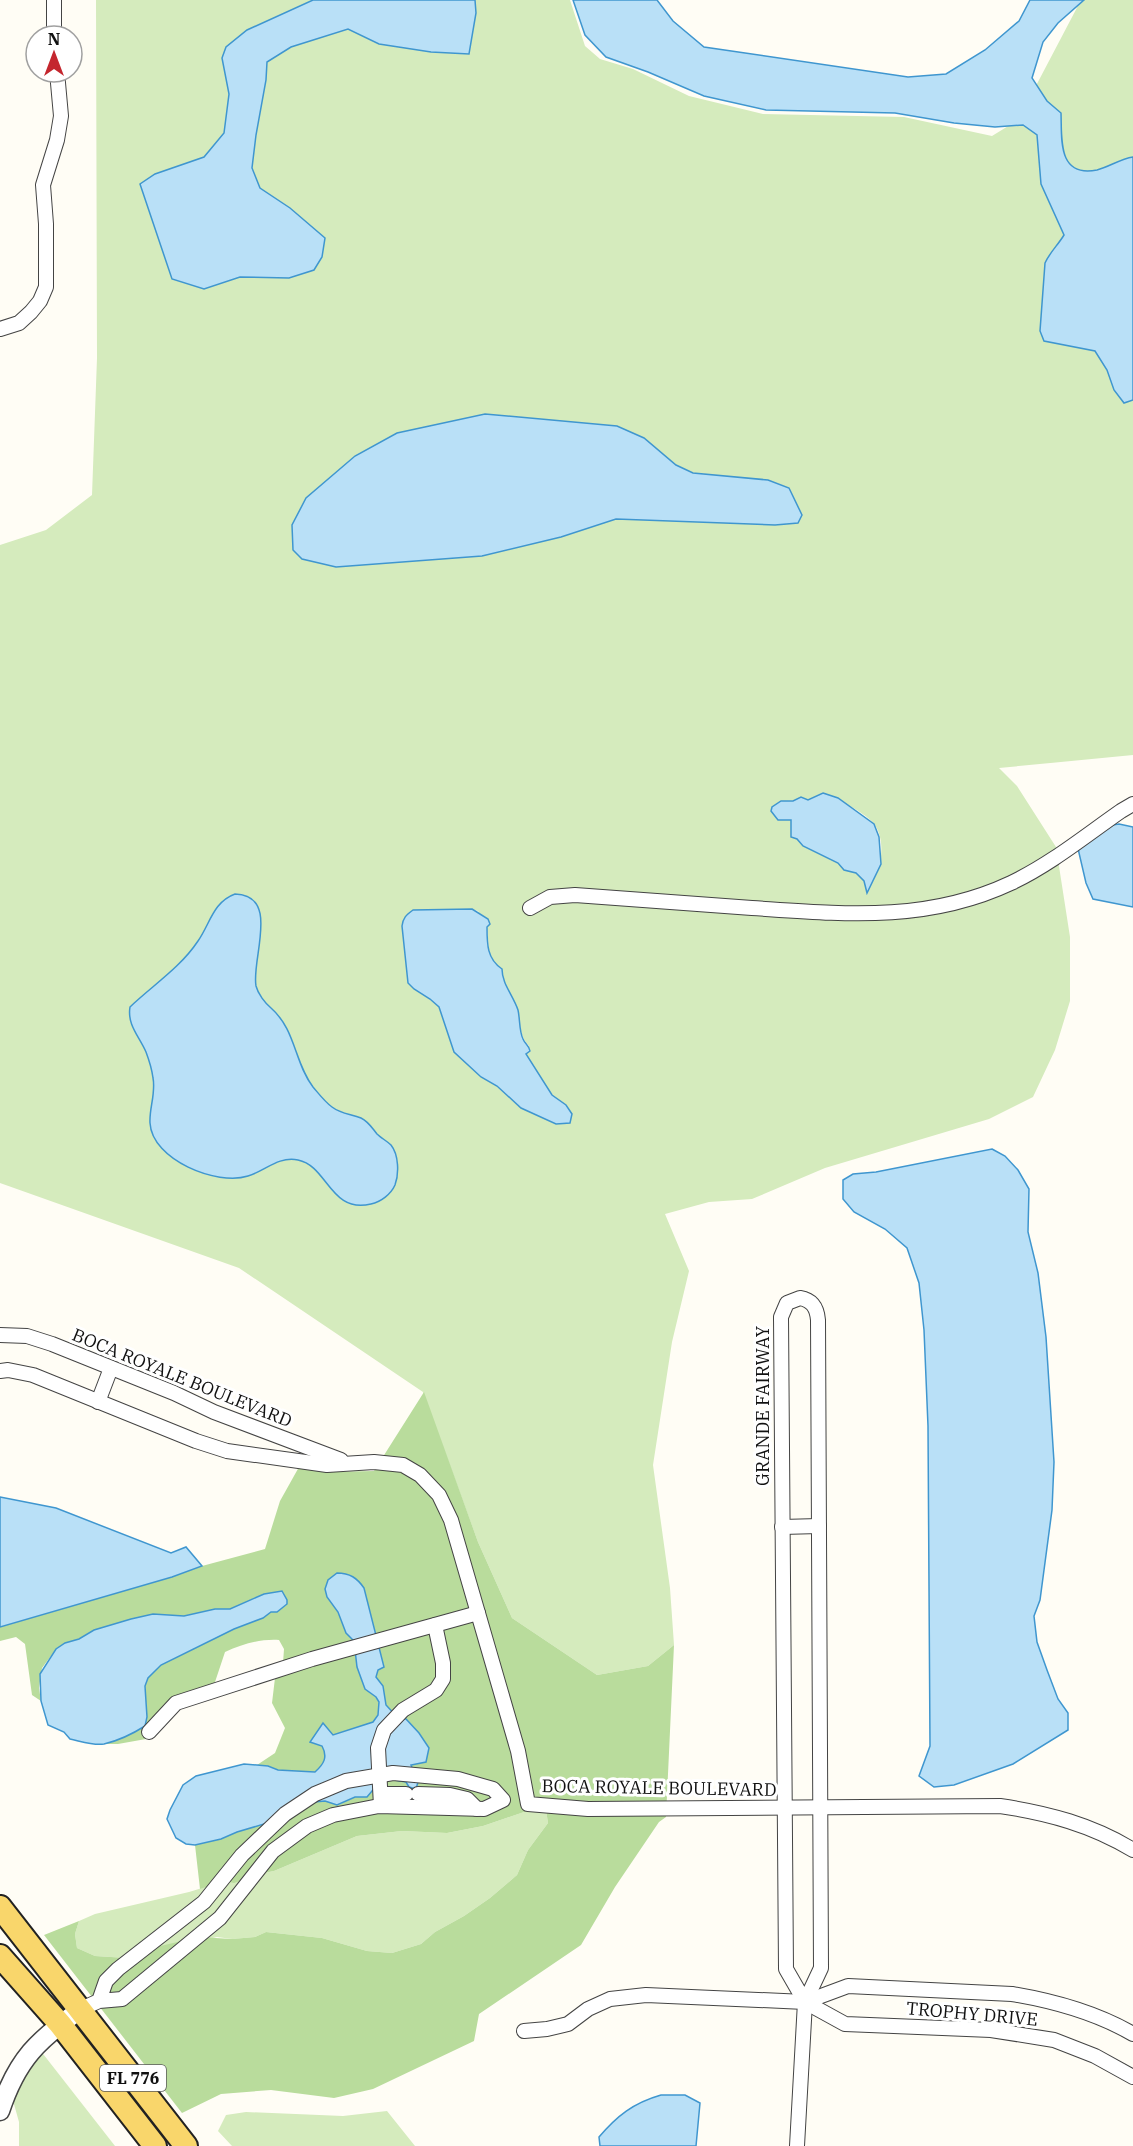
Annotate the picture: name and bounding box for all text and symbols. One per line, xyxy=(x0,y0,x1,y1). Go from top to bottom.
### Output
north arrow xyxy=(24,24,84,84)
text: N xyxy=(48,29,60,49)
street label: BOCA ROYALE BOULEVARD xyxy=(69,1323,295,1432)
street label: GRANDE FAIRWAY xyxy=(751,1325,774,1486)
street label: BOCA ROYALE BOULEVARD xyxy=(541,1774,777,1801)
street label: TROPHY DRIVE xyxy=(905,1996,1039,2031)
road number: FL 776 xyxy=(100,2065,166,2091)

